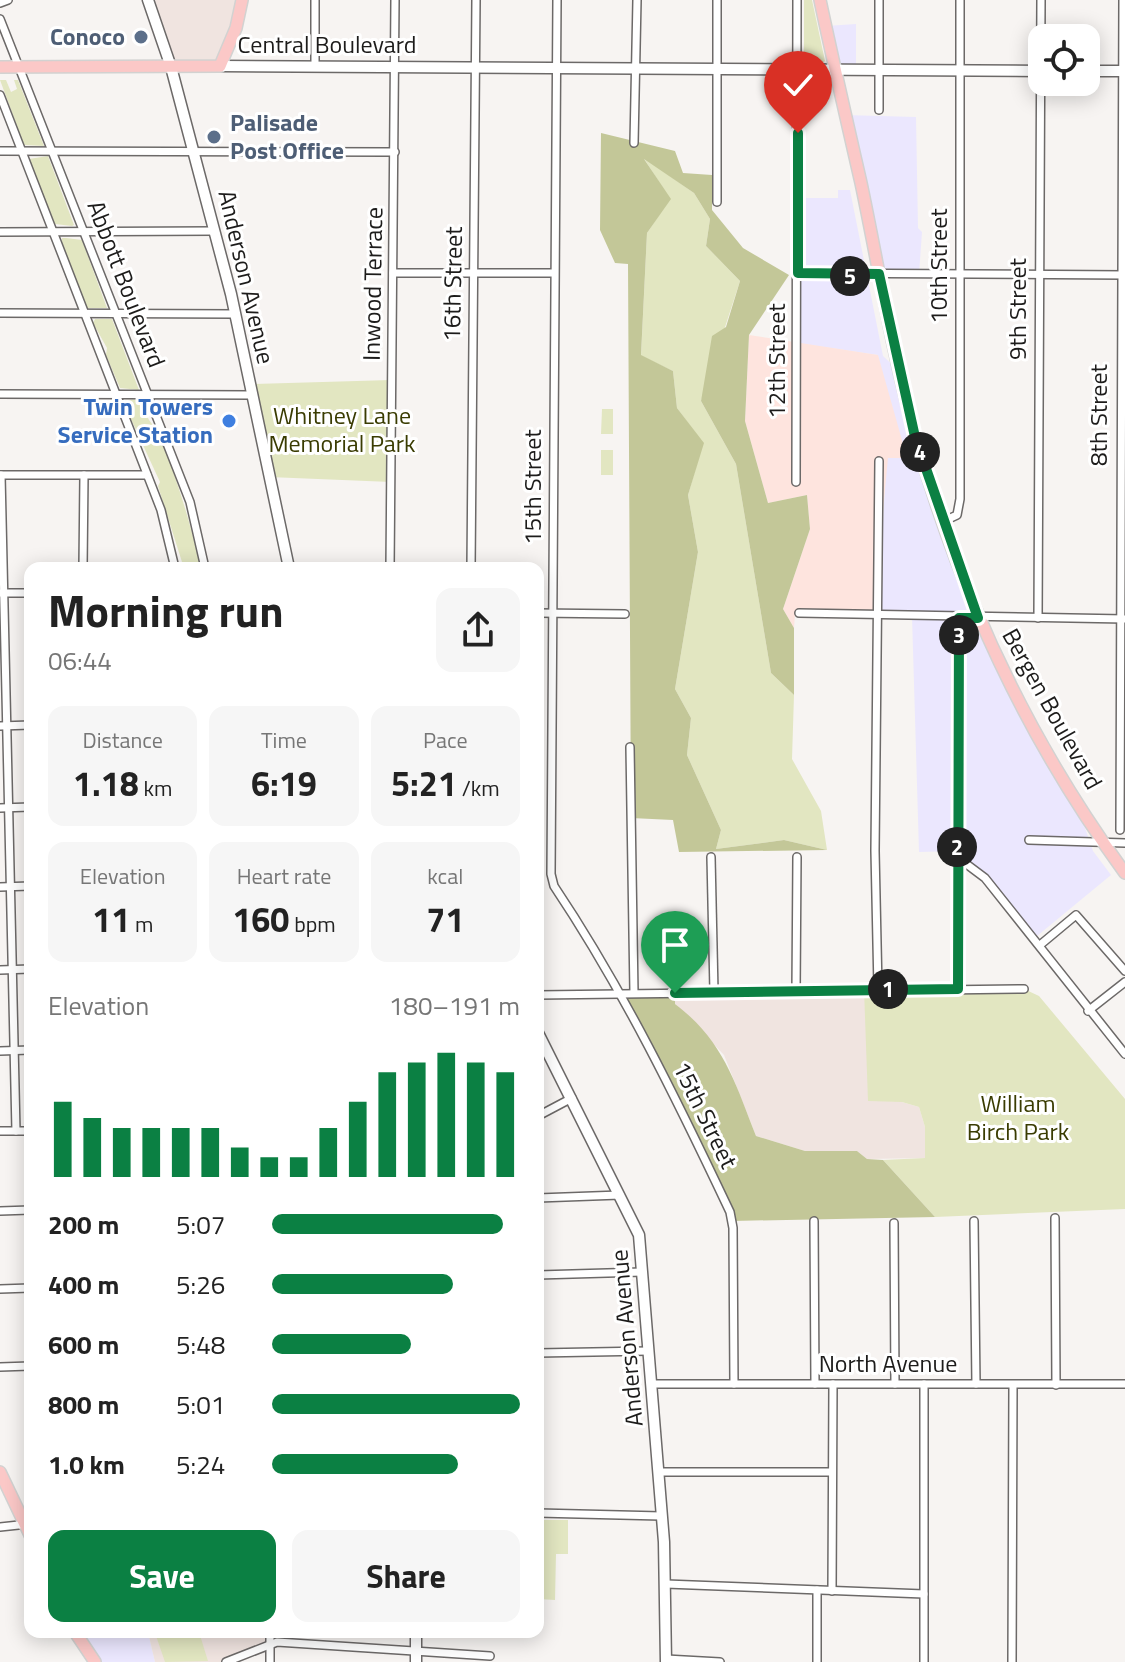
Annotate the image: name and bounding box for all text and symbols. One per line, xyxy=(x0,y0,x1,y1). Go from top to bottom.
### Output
place label: Conoco xyxy=(50,18,125,54)
map controls xyxy=(1028,24,1100,96)
button: locate xyxy=(1028,24,1100,96)
street label: Central Boulevard xyxy=(237,26,417,62)
marker: Conoco xyxy=(132,28,150,46)
pin xyxy=(764,51,832,133)
icon: check xyxy=(776,63,820,107)
place label: Palisade Post Office xyxy=(230,104,344,168)
marker: Palisade Post Office xyxy=(205,128,223,146)
street label: Anderson Avenue xyxy=(209,186,284,367)
street label: Abbott Boulevard xyxy=(79,195,175,372)
street label: Inwood Terrace xyxy=(353,207,391,361)
street label: 10th Street xyxy=(920,208,956,324)
street label: 16th Street xyxy=(433,225,471,342)
pin: 5 xyxy=(830,256,870,296)
street label: 9th Street xyxy=(999,257,1035,360)
text: 5 xyxy=(844,259,856,293)
street label: 12th Street xyxy=(758,303,794,419)
street label: 8th Street xyxy=(1080,363,1116,466)
place label: Twin Towers Service Station xyxy=(58,388,213,452)
park label: Whitney Lane Memorial Park xyxy=(268,397,416,461)
marker: Twin Towers Service Station xyxy=(220,412,238,430)
street label: 15th Street xyxy=(514,429,550,545)
pin: 4 xyxy=(900,432,940,472)
text: 4 xyxy=(914,435,926,469)
text: Morning run xyxy=(48,577,284,644)
button: share xyxy=(436,588,520,672)
pin: 3 xyxy=(939,615,979,655)
text: 3 xyxy=(953,618,965,652)
street label: Bergen Boulevard xyxy=(994,621,1112,796)
text: 06:44 xyxy=(48,641,112,680)
text: Distance xyxy=(82,723,163,757)
text: Time xyxy=(261,723,307,757)
text: Pace xyxy=(423,723,468,757)
text: 1.18 xyxy=(73,757,139,809)
text: 6:19 xyxy=(251,757,317,809)
text: 5:21 xyxy=(391,757,457,809)
text: km xyxy=(139,771,172,805)
text: /km xyxy=(457,771,500,805)
pin: 2 xyxy=(937,827,977,867)
text: 2 xyxy=(951,830,963,864)
text: Elevation xyxy=(80,859,165,893)
text: Heart rate xyxy=(237,859,331,893)
text: kcal xyxy=(427,859,463,893)
text: 11 xyxy=(92,893,130,945)
text: 160 xyxy=(232,893,289,945)
text: 71 xyxy=(426,893,464,945)
text: m xyxy=(130,907,153,941)
text: bpm xyxy=(289,907,336,941)
pin xyxy=(641,911,709,993)
icon: arrive xyxy=(653,923,697,967)
pin: 1 xyxy=(868,969,908,1009)
text: 1 xyxy=(882,972,894,1006)
text: Elevation xyxy=(48,986,149,1025)
text: 180–191 m xyxy=(389,986,520,1025)
street label: 15th Street xyxy=(664,1055,748,1175)
park label: William Birch Park xyxy=(967,1085,1070,1149)
text: 200 m xyxy=(48,1205,119,1244)
text: 5:07 xyxy=(176,1205,225,1244)
street label: Anderson Avenue xyxy=(600,1248,652,1428)
text: 400 m xyxy=(48,1265,119,1304)
text: 5:26 xyxy=(176,1265,225,1304)
text: 600 m xyxy=(48,1325,119,1364)
text: 5:48 xyxy=(176,1325,225,1364)
street label: North Avenue xyxy=(819,1345,957,1381)
text: 800 m xyxy=(48,1385,119,1424)
text: 5:01 xyxy=(176,1385,225,1424)
text: 1.0 km xyxy=(48,1445,125,1484)
text: 5:24 xyxy=(176,1445,225,1484)
button: Save xyxy=(48,1530,276,1622)
button: Share xyxy=(292,1530,520,1622)

